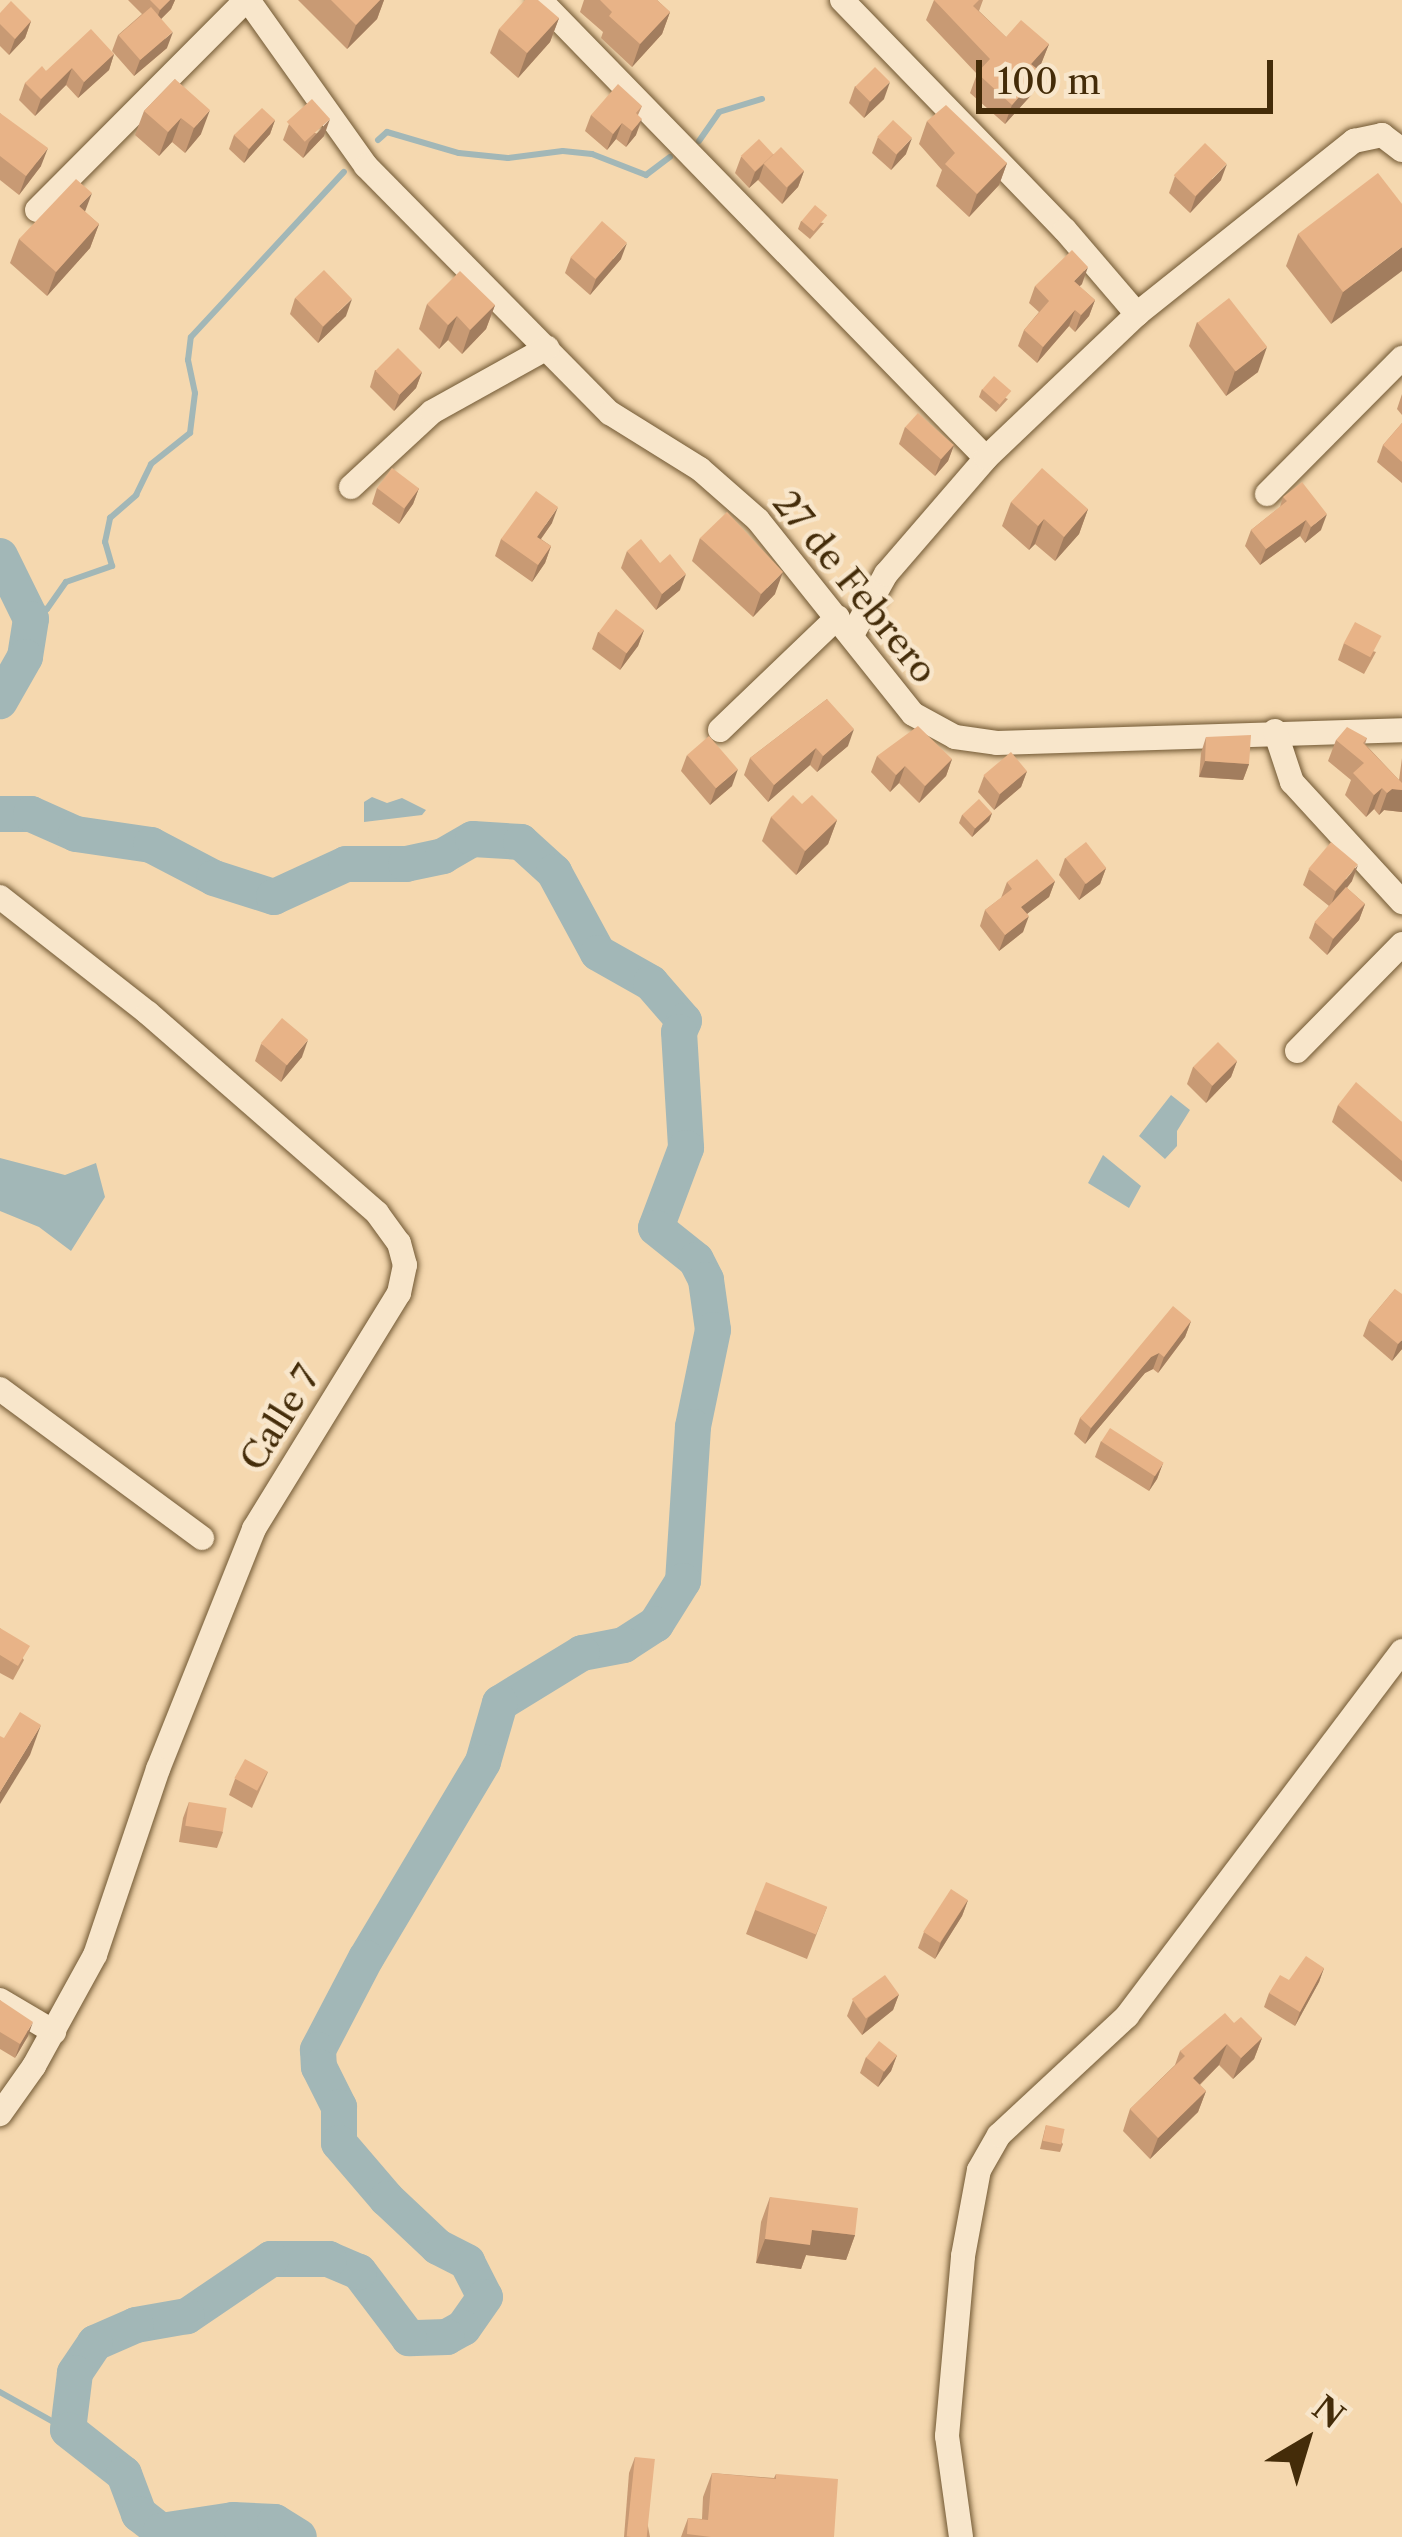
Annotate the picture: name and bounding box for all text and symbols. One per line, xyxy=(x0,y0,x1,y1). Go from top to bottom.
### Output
scale bar xyxy=(982,36,1279,110)
text: 100 m xyxy=(997,59,1101,103)
street label: 27 de Febrero xyxy=(764,482,946,692)
street label: Calle 7 xyxy=(231,1358,329,1478)
north arrow xyxy=(1246,2381,1366,2501)
text: N xyxy=(1305,2387,1352,2437)

